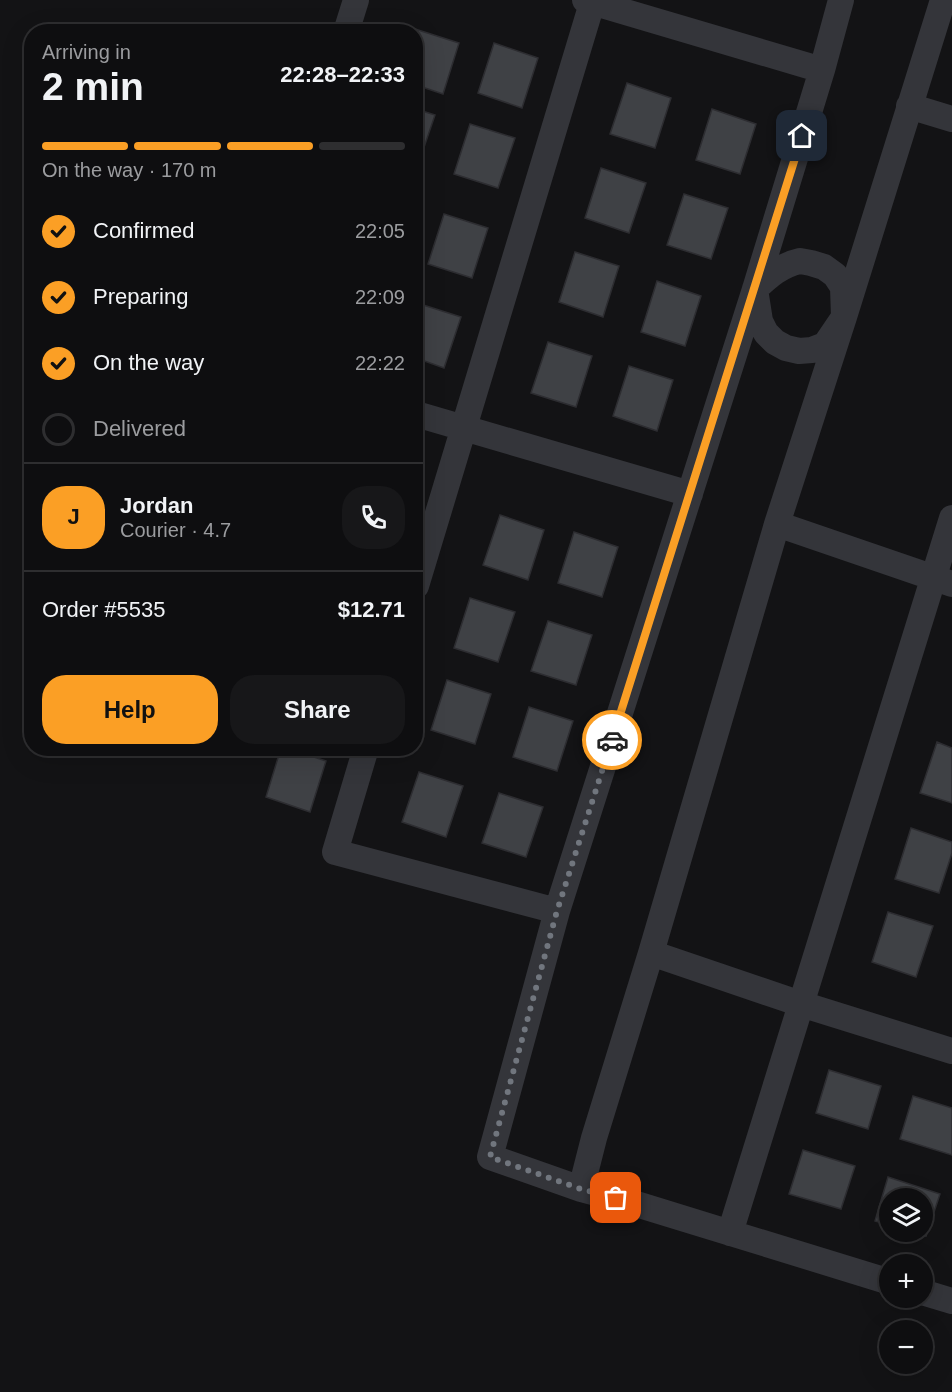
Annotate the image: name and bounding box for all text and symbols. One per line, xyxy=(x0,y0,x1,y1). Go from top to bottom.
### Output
text: Arriving in xyxy=(42,41,131,63)
text: 22:28–22:33 xyxy=(280,62,405,87)
text: 2 min xyxy=(42,65,144,108)
pin xyxy=(776,110,827,161)
icon: home xyxy=(785,119,818,152)
text: On the way · 170 m xyxy=(42,159,217,181)
icon: check xyxy=(42,215,75,248)
text: Confirmed xyxy=(93,218,194,243)
text: 22:05 xyxy=(355,220,405,242)
icon: check xyxy=(42,281,75,314)
text: Preparing xyxy=(93,284,188,309)
text: 22:09 xyxy=(355,286,405,308)
icon: check xyxy=(42,347,75,380)
text: On the way xyxy=(93,350,204,375)
text: 22:22 xyxy=(355,352,405,374)
text: Delivered xyxy=(93,416,186,441)
button: phone xyxy=(342,486,405,549)
text: Jordan xyxy=(120,493,193,518)
text: J xyxy=(67,504,80,529)
text: Courier · 4.7 xyxy=(120,519,231,541)
text: Order #5535 xyxy=(42,597,166,622)
text: $12.71 xyxy=(338,597,405,622)
button: Help xyxy=(42,675,218,744)
button: Share xyxy=(230,675,405,744)
courier xyxy=(582,710,642,770)
icon: car xyxy=(596,724,629,757)
pin xyxy=(590,1172,641,1223)
icon: bag xyxy=(599,1181,632,1214)
map controls xyxy=(879,1188,933,1374)
button: layers xyxy=(879,1188,933,1242)
button: + xyxy=(879,1254,933,1308)
button: − xyxy=(879,1320,933,1374)

